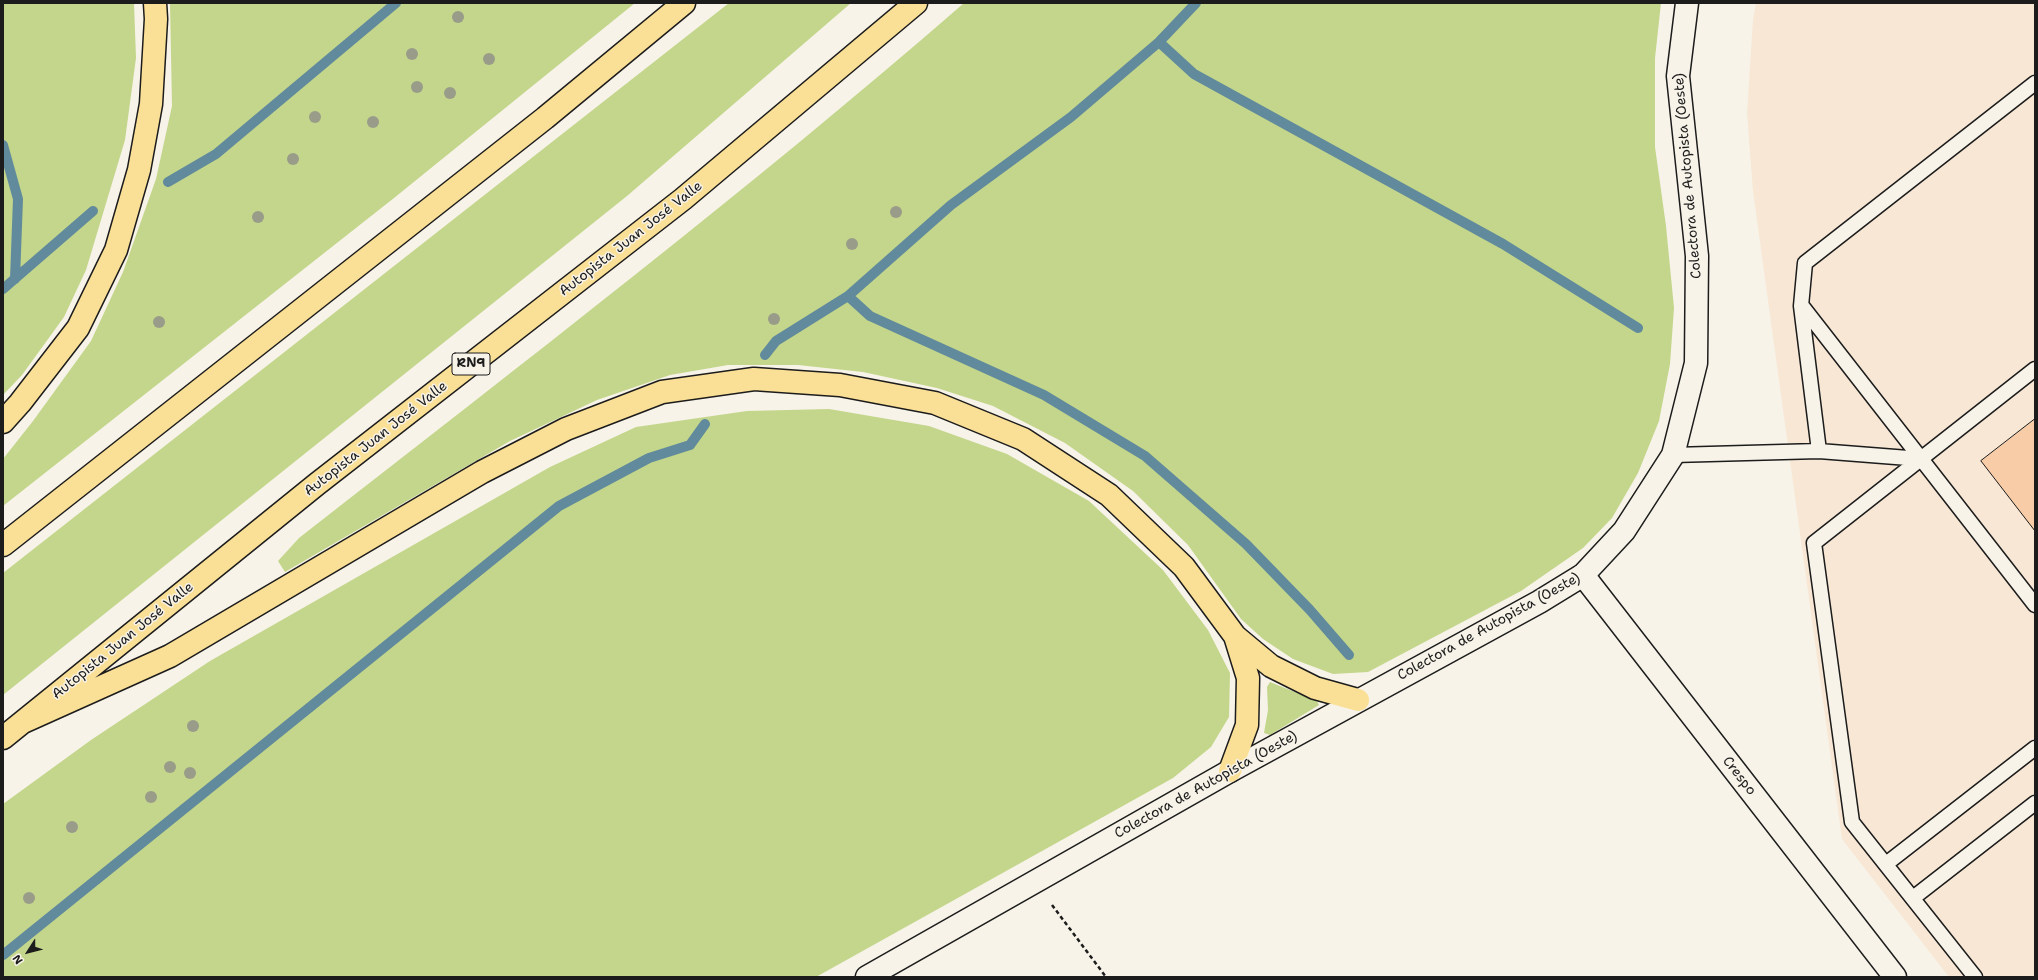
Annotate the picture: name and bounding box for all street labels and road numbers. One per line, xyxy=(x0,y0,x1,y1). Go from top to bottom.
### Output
street label: Colectora de Autopista (Oeste) xyxy=(1671,72,1705,280)
street label: Autopista Juan José Valle xyxy=(556,178,706,300)
road number: RN9 xyxy=(452,353,490,375)
street label: Autopista Juan José Valle xyxy=(301,378,451,500)
street label: Colectora de Autopista (Oeste) xyxy=(1395,570,1583,684)
street label: Autopista Juan José Valle xyxy=(49,579,197,703)
street label: Colectora de Autopista (Oeste) xyxy=(1112,728,1300,842)
street label: Crespo xyxy=(1719,753,1759,799)

